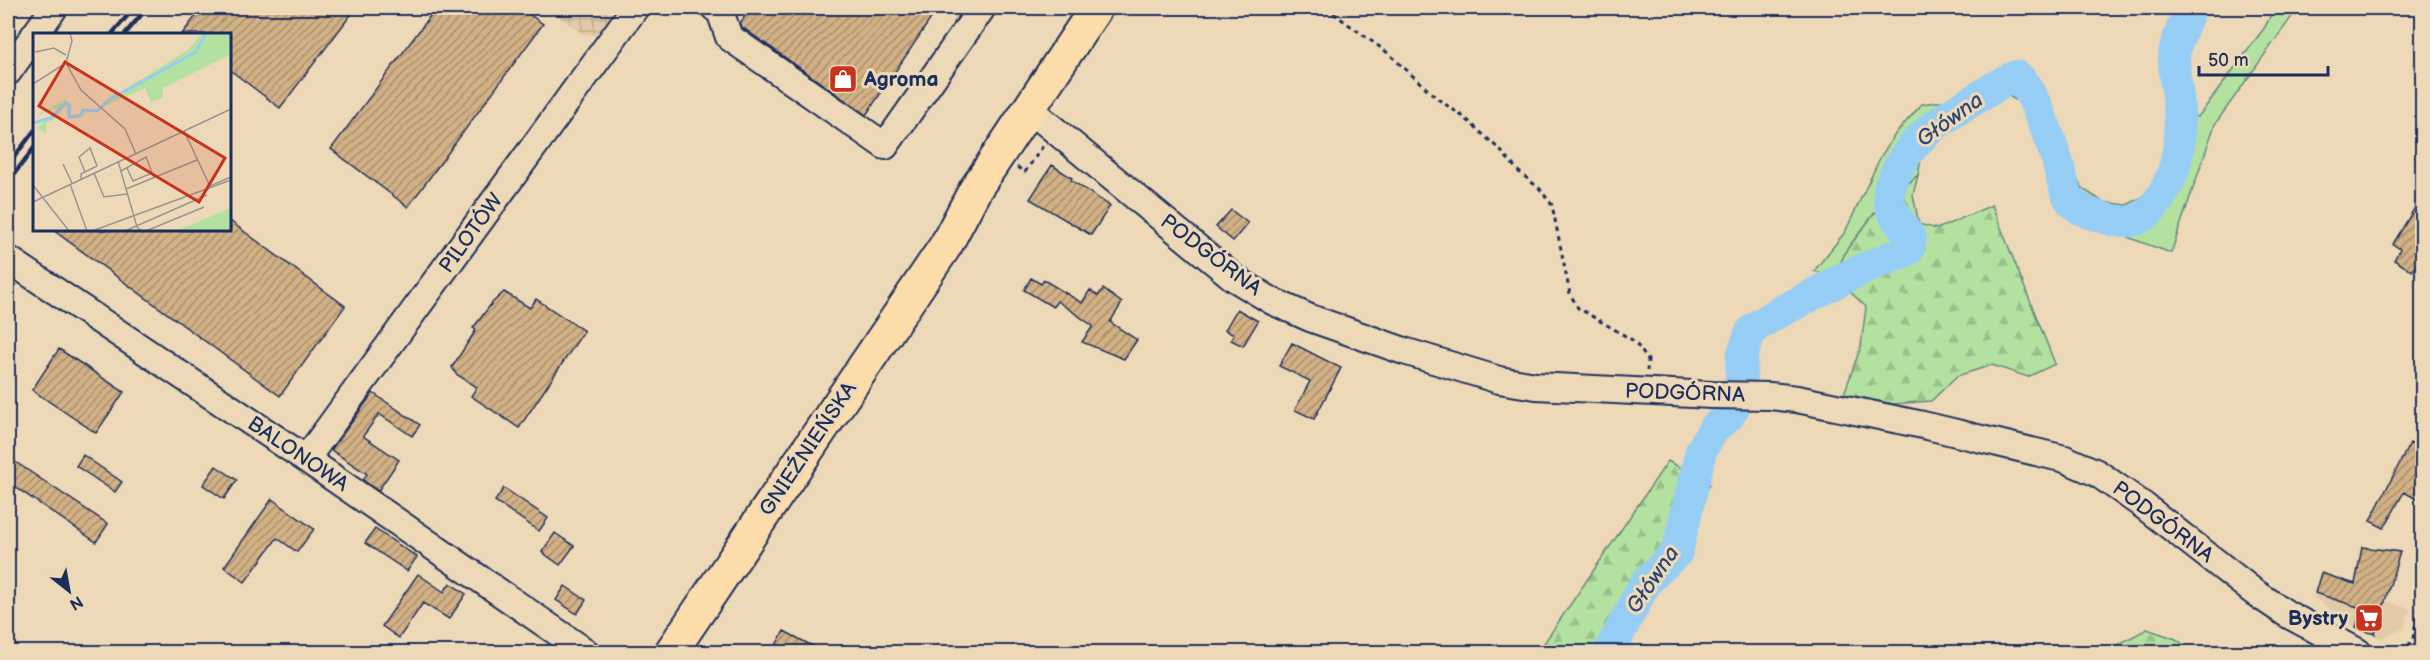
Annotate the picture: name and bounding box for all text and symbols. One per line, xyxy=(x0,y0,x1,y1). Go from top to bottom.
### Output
inset map xyxy=(33,33,231,231)
scale bar xyxy=(2199,39,2328,77)
text: 50 m xyxy=(2208,50,2249,71)
shop icon: Agroma xyxy=(827,63,859,95)
place label: Agroma xyxy=(863,67,939,92)
water label: Główna xyxy=(1911,87,1989,153)
street label: PILOTÓW xyxy=(434,188,508,278)
street label: PODGÓRNA xyxy=(1156,209,1267,301)
street label: GNIEŹNIEŃSKA xyxy=(754,377,862,521)
street label: PODGÓRNA xyxy=(1625,378,1746,408)
street label: BALONOWA xyxy=(243,411,353,497)
street label: PODGÓRNA xyxy=(2108,476,2219,568)
water label: Główna xyxy=(1621,541,1685,619)
north arrow xyxy=(39,561,99,621)
text: N xyxy=(66,591,86,614)
supermarket icon: Bystry xyxy=(2353,602,2385,634)
place label: Bystry xyxy=(2288,606,2348,631)

